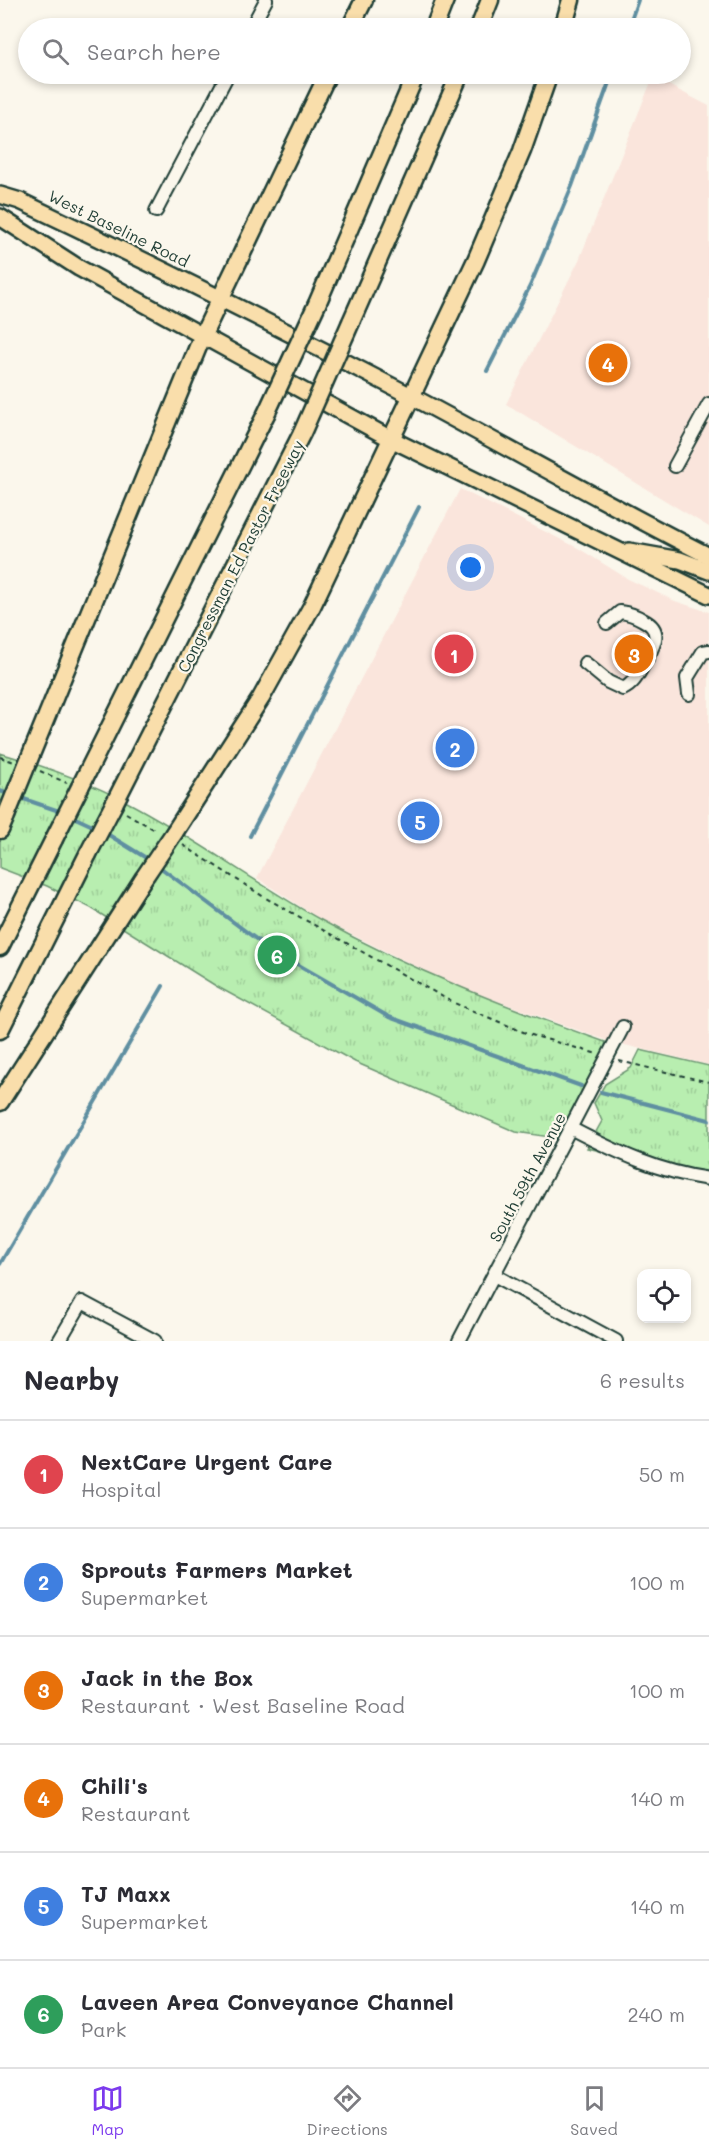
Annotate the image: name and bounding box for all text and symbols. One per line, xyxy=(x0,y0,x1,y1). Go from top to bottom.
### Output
search box xyxy=(18,18,691,84)
icon: search xyxy=(39,35,72,68)
text: Search here xyxy=(87,37,221,66)
street label: West Baseline Road xyxy=(45,185,193,271)
pin: 4 xyxy=(588,340,628,386)
street label: Congressman Ed Pastor Freeway xyxy=(172,436,308,676)
your location xyxy=(456,553,485,582)
pin: 1 xyxy=(434,632,474,676)
pin: 3 xyxy=(614,632,654,676)
pin: 2 xyxy=(436,726,474,771)
pin: 5 xyxy=(400,798,440,844)
pin: 6 xyxy=(258,932,296,978)
street label: South 59th Avenue xyxy=(484,1109,570,1245)
map controls xyxy=(637,1269,691,1323)
button: locate xyxy=(637,1269,691,1323)
text: Nearby xyxy=(24,1363,119,1397)
text: 6 results xyxy=(600,1367,685,1393)
text: NextCare Urgent Care xyxy=(81,1447,332,1476)
text: 1 xyxy=(39,1461,48,1487)
text: 50 m xyxy=(639,1461,685,1487)
text: Hospital xyxy=(81,1476,162,1502)
text: Sprouts Farmers Market xyxy=(81,1555,352,1584)
text: 2 xyxy=(38,1569,49,1595)
text: 100 m xyxy=(629,1569,685,1595)
text: Supermarket xyxy=(81,1584,208,1610)
text: Jack in the Box xyxy=(81,1663,253,1692)
text: 3 xyxy=(38,1677,50,1703)
text: 100 m xyxy=(629,1677,685,1703)
text: Restaurant · West Baseline Road xyxy=(81,1692,405,1718)
text: Chili's xyxy=(81,1771,148,1800)
text: 4 xyxy=(37,1785,50,1811)
text: 140 m xyxy=(630,1785,685,1811)
text: Restaurant xyxy=(81,1800,191,1826)
text: TJ Maxx xyxy=(81,1879,171,1908)
text: 5 xyxy=(38,1893,49,1919)
text: 140 m xyxy=(630,1893,685,1919)
text: Supermarket xyxy=(81,1908,208,1934)
text: Laveen Area Conveyance Channel xyxy=(81,1987,454,2016)
text: 6 xyxy=(37,2001,50,2027)
text: 240 m xyxy=(627,2001,685,2027)
text: Park xyxy=(81,2016,126,2042)
tab: Map xyxy=(91,2082,124,2139)
tab: Directions xyxy=(307,2082,388,2139)
tab: Saved xyxy=(570,2082,618,2139)

